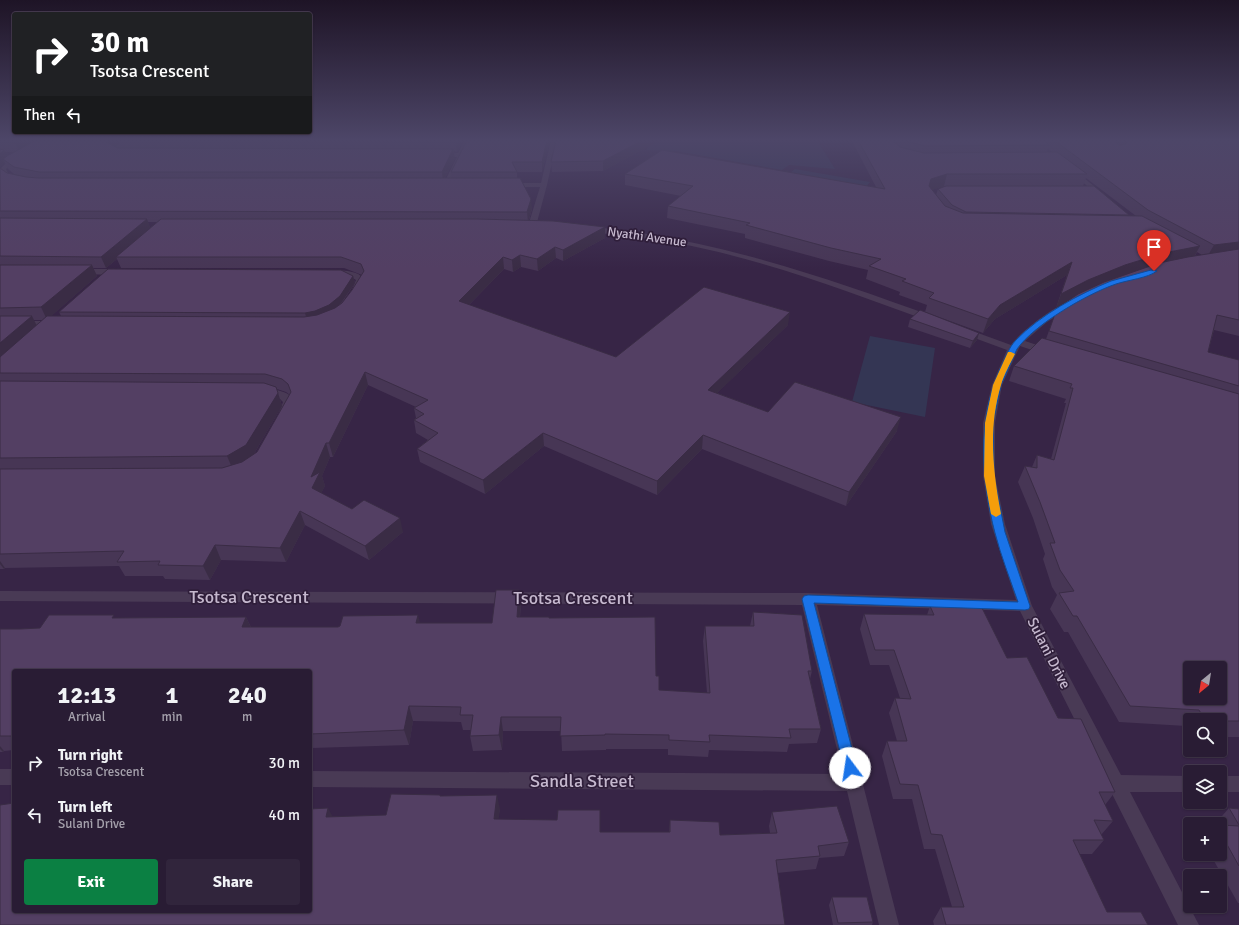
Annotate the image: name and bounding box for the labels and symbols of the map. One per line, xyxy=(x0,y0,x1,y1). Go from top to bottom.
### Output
street label: Nyathi Avenue xyxy=(606,224,688,250)
pin xyxy=(1137,230,1171,271)
street label: Tsotsa Crescent xyxy=(189,586,309,608)
street label: Tsotsa Crescent xyxy=(513,587,633,609)
street label: Sulani Drive xyxy=(1023,614,1075,692)
north arrow xyxy=(1183,661,1227,705)
position arrow xyxy=(829,747,871,789)
street label: Sandla Street xyxy=(530,770,634,792)

